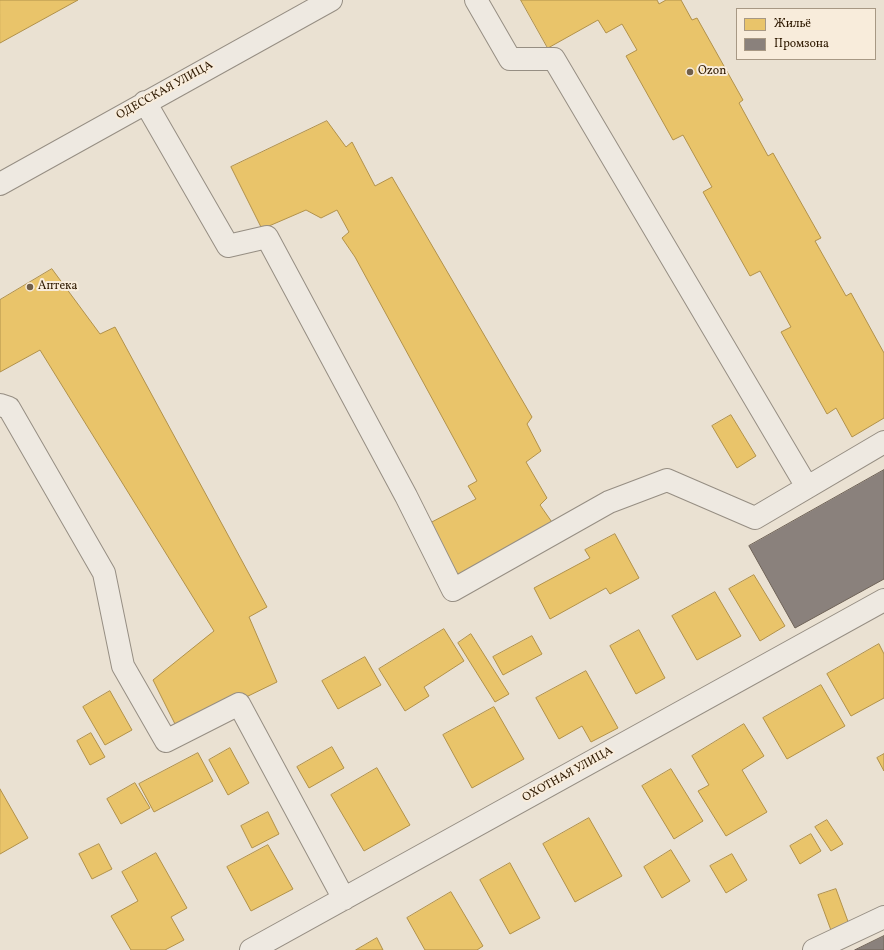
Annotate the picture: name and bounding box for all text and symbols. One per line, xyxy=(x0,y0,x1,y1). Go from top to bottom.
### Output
legend xyxy=(736,8,876,60)
text: Жильё xyxy=(774,16,811,32)
text: Промзона xyxy=(774,36,829,52)
street label: ОДЕССКАЯ УЛИЦА xyxy=(114,59,216,123)
place label: Ozon xyxy=(698,65,726,79)
marker: Ozon xyxy=(685,67,695,77)
place label: Аптека xyxy=(38,280,77,294)
marker: Аптека xyxy=(25,282,35,292)
street label: ОХОТНАЯ УЛИЦА xyxy=(520,744,616,806)

